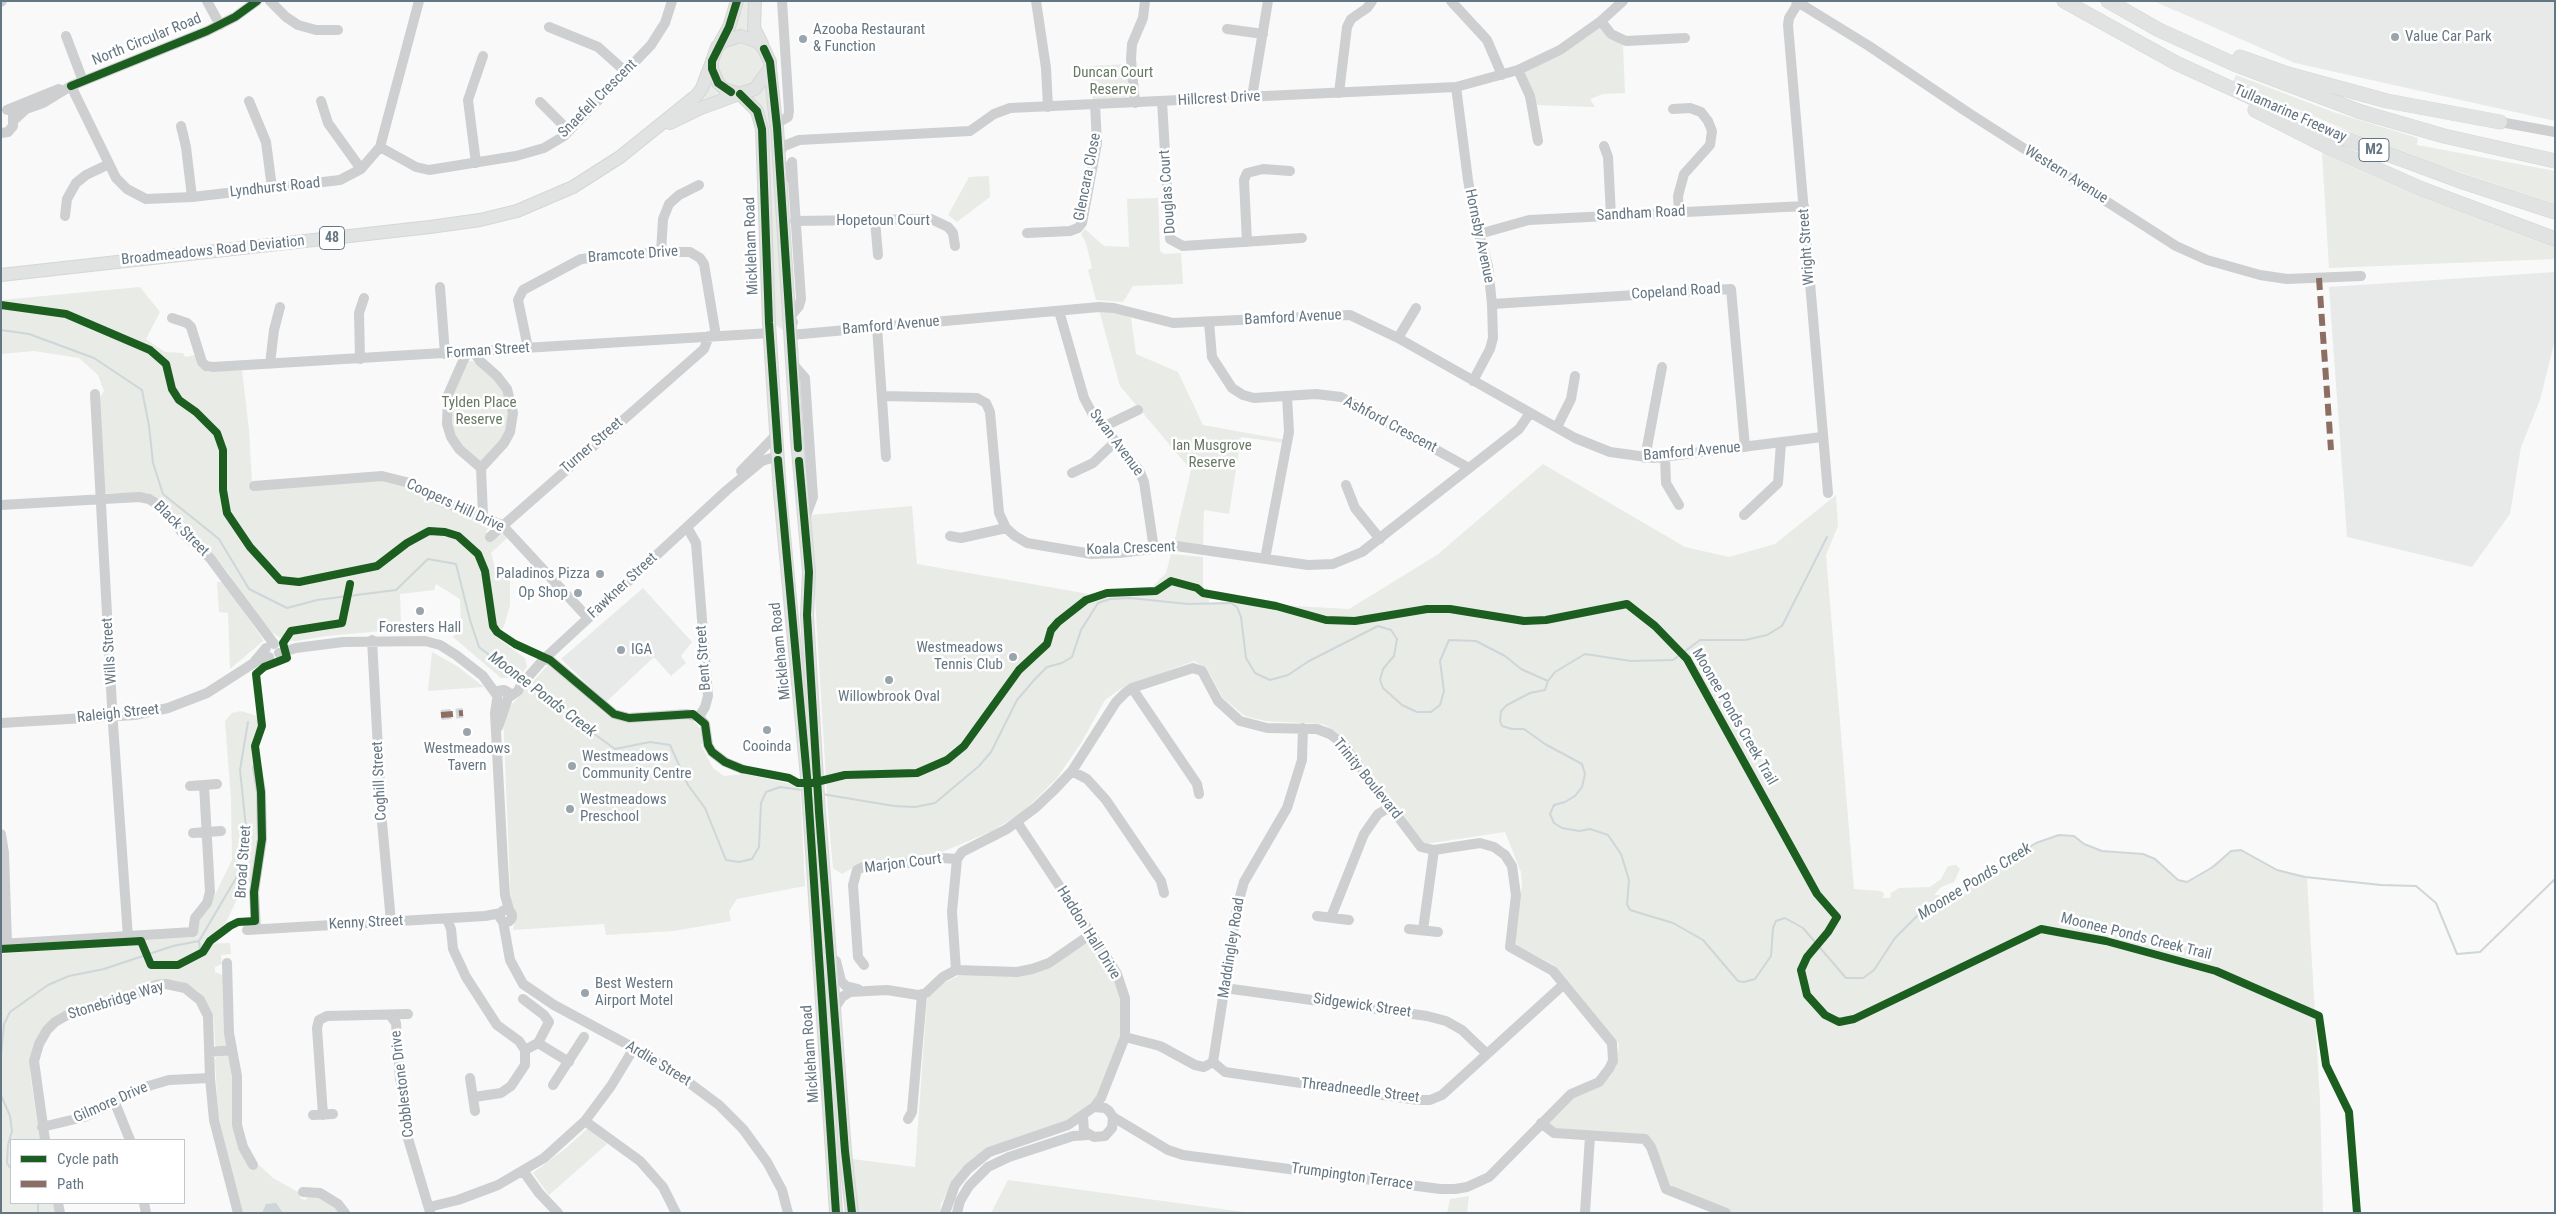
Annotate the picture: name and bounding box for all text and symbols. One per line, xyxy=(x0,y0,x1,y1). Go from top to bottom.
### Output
street label: North Circular Road xyxy=(90,10,204,70)
place label: Azooba Restaurant & Function xyxy=(813,21,925,56)
place label: Value Car Park xyxy=(2405,28,2492,46)
marker: Value Car Park xyxy=(2389,31,2401,43)
marker: Azooba Restaurant & Function xyxy=(797,33,809,45)
street label: Snaefell Crescent xyxy=(555,56,641,142)
park label: Duncan Court Reserve xyxy=(1073,64,1153,99)
street label: Tullamarine Freeway xyxy=(2231,81,2349,147)
street label: Hillcrest Drive xyxy=(1177,88,1261,110)
street label: Glencara Close xyxy=(1071,132,1105,222)
road number: M2 xyxy=(2359,138,2389,162)
street label: Western Avenue xyxy=(2021,142,2111,208)
street label: Douglas Court xyxy=(1156,149,1180,235)
street label: Lyndhurst Road xyxy=(229,174,321,202)
street label: Hornsby Avenue xyxy=(1460,187,1498,285)
street label: Mickleham Road xyxy=(741,197,763,295)
street label: Sandham Road xyxy=(1596,203,1686,225)
street label: Wright Street xyxy=(1795,208,1819,286)
street label: Hopetoun Court xyxy=(836,212,930,230)
road number: 48 xyxy=(320,227,344,250)
street label: Broadmeadows Road Deviation xyxy=(121,232,305,270)
street label: Bramcote Drive xyxy=(587,243,679,267)
street label: Copeland Road xyxy=(1631,280,1721,304)
street label: Bamford Avenue xyxy=(1244,306,1342,330)
street label: Bamford Avenue xyxy=(842,313,940,339)
street label: Forman Street xyxy=(446,339,530,363)
street label: Ashford Crescent xyxy=(1340,393,1440,457)
park label: Tylden Place Reserve xyxy=(441,394,517,429)
street label: Swan Avenue xyxy=(1085,406,1147,480)
street label: Turner Street xyxy=(557,414,627,478)
park label: Ian Musgrove Reserve xyxy=(1172,437,1252,472)
street label: Bamford Avenue xyxy=(1643,439,1741,465)
street label: Coopers Hill Drive xyxy=(403,475,507,537)
street label: Black Street xyxy=(149,497,213,561)
street label: Koala Crescent xyxy=(1086,538,1176,560)
street label: Fawkner Street xyxy=(585,549,661,623)
place label: Paladinos Pizza xyxy=(496,565,590,583)
marker: Paladinos Pizza xyxy=(594,568,606,580)
place label: Op Shop xyxy=(518,584,568,602)
marker: Op Shop xyxy=(572,587,584,599)
street label: Mickleham Road xyxy=(767,601,795,701)
marker: Foresters Hall xyxy=(414,605,426,617)
street label: Wills Street xyxy=(99,617,121,685)
place label: Foresters Hall xyxy=(379,619,461,637)
street label: Bent Street xyxy=(693,625,715,691)
place label: Westmeadows Tennis Club xyxy=(916,639,1003,674)
place label: IGA xyxy=(631,641,652,659)
marker: IGA xyxy=(615,644,627,656)
street label: Moonee Ponds Creek Trail xyxy=(1688,646,1780,788)
water label: Moonee Ponds Creek xyxy=(484,648,600,742)
marker: Westmeadows Tennis Club xyxy=(1007,651,1019,663)
marker: Willowbrook Oval xyxy=(883,674,895,686)
place label: Willowbrook Oval xyxy=(838,688,940,706)
street label: Raleigh Street xyxy=(76,701,160,727)
marker: Cooinda xyxy=(761,724,773,736)
marker: Westmeadows Tavern xyxy=(461,726,473,738)
street label: Trinity Boulevard xyxy=(1329,735,1405,823)
place label: Cooinda xyxy=(743,738,791,756)
place label: Westmeadows Tavern xyxy=(424,740,510,775)
street label: Coghill Street xyxy=(369,741,391,821)
place label: Westmeadows Community Centre xyxy=(582,748,691,783)
marker: Westmeadows Community Centre xyxy=(566,760,578,772)
place label: Westmeadows Preschool xyxy=(580,791,667,826)
marker: Westmeadows Preschool xyxy=(564,803,576,815)
street label: Broad Street xyxy=(232,825,256,899)
water label: Moonee Ponds Creek xyxy=(1915,839,2035,925)
street label: Marjon Court xyxy=(864,850,942,878)
street label: Haddon Hall Drive xyxy=(1052,883,1124,983)
street label: Maddingley Road xyxy=(1215,896,1249,1000)
street label: Moonee Ponds Creek Trail xyxy=(2059,910,2213,964)
street label: Kenny Street xyxy=(328,912,404,934)
place label: Best Western Airport Motel xyxy=(595,975,673,1010)
street label: Stonebridge Way xyxy=(66,978,166,1024)
marker: Best Western Airport Motel xyxy=(579,987,591,999)
street label: Sidgewick Street xyxy=(1312,990,1412,1022)
street label: Mickleham Road xyxy=(799,1004,823,1104)
street label: Cobblestone Drive xyxy=(388,1029,418,1139)
street label: Ardlie Street xyxy=(622,1037,694,1091)
street label: Threadneedle Street xyxy=(1300,1075,1420,1107)
street label: Gilmore Drive xyxy=(71,1079,151,1127)
legend xyxy=(10,1139,185,1204)
text: Cycle path xyxy=(57,1150,119,1168)
street label: Trumpington Terrace xyxy=(1290,1160,1414,1194)
text: Path xyxy=(57,1175,84,1193)

